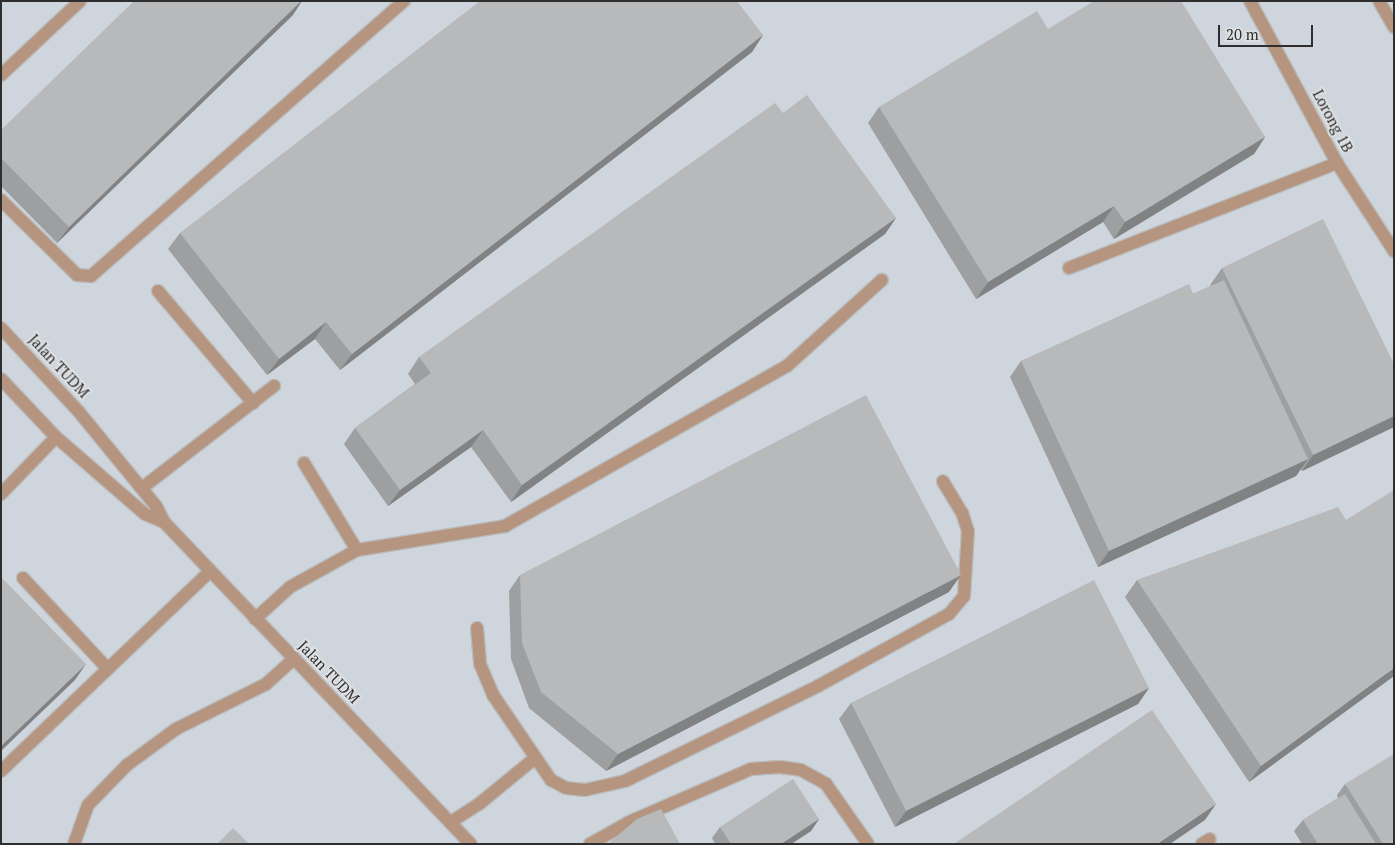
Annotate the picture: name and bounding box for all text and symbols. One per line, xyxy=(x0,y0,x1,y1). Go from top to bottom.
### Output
scale bar xyxy=(1220,15,1315,47)
text: 20 m xyxy=(1226,24,1259,44)
street label: Lorong 1B xyxy=(1309,87,1357,155)
street label: Jalan TUDM xyxy=(25,330,93,402)
street label: Jalan TUDM xyxy=(295,637,363,707)

